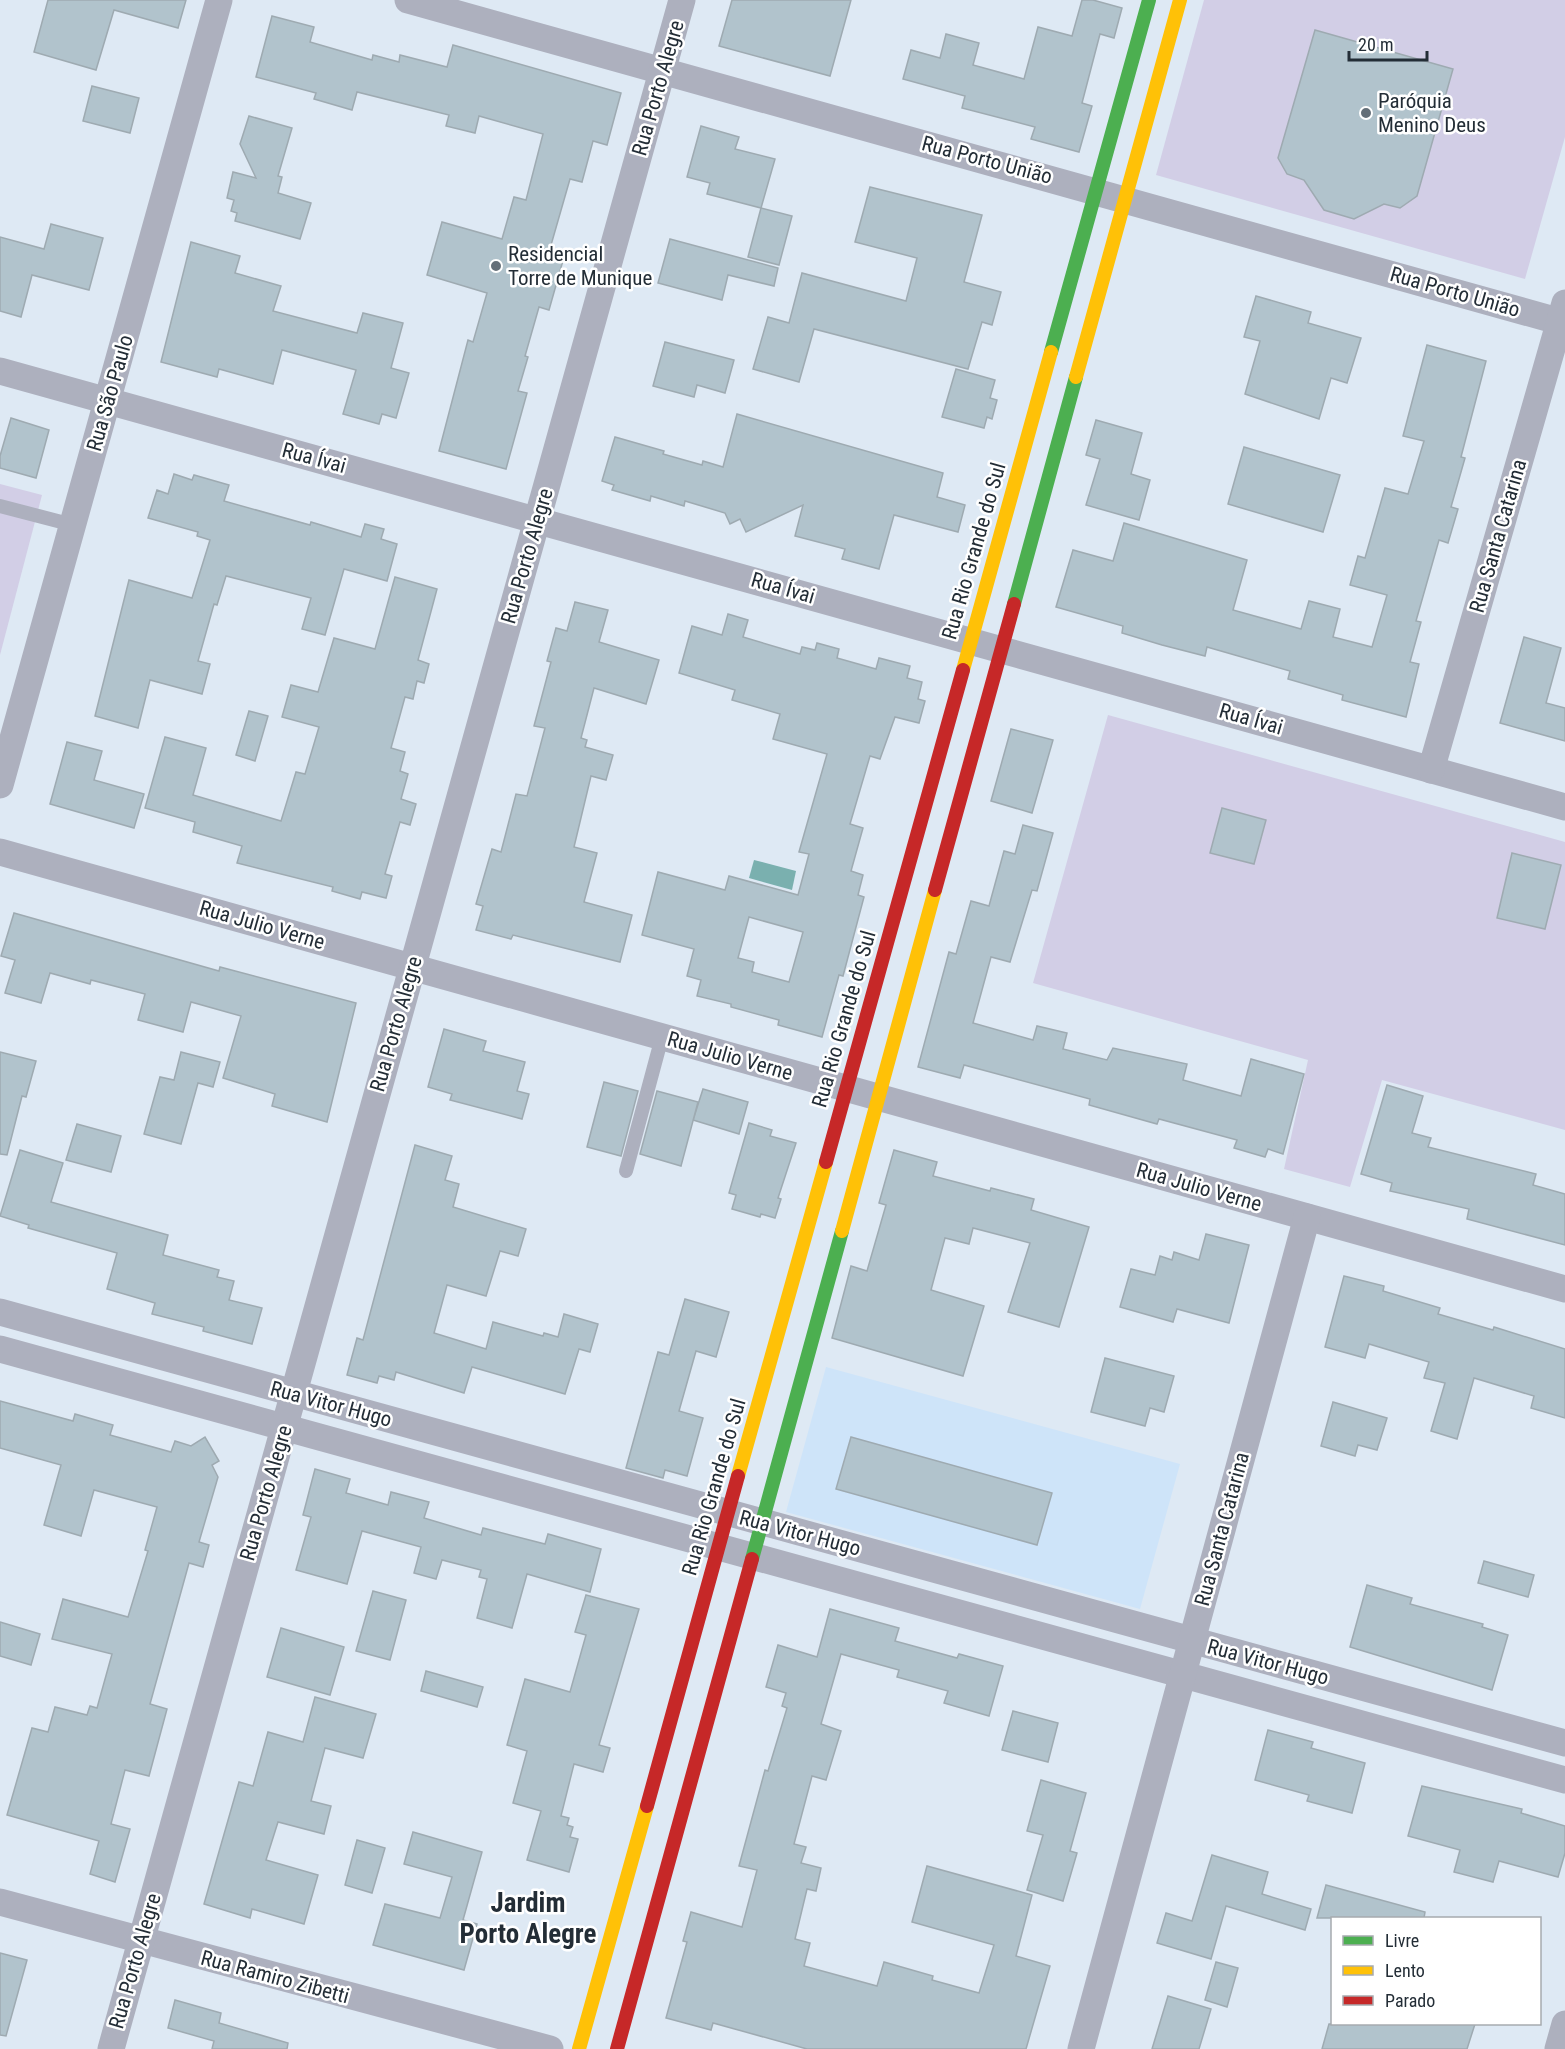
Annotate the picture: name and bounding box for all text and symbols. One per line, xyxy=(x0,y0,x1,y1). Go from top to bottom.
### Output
street label: Rua Porto Alegre xyxy=(627,17,689,158)
scale bar xyxy=(1349,24,1427,62)
text: 20 m xyxy=(1358,34,1393,55)
place label: Paróquia Menino Deus xyxy=(1378,89,1486,137)
marker: Paróquia Menino Deus xyxy=(1359,106,1373,120)
street label: Rua Porto União xyxy=(919,131,1055,189)
place label: Residencial Torre de Munique xyxy=(508,242,652,290)
marker: Residencial Torre de Munique xyxy=(489,259,503,273)
street label: Rua Porto União xyxy=(1387,262,1523,322)
street label: Rua São Paulo xyxy=(82,332,138,454)
street label: Rua Ívai xyxy=(279,438,349,478)
street label: Rua Santa Catarina xyxy=(1465,457,1531,615)
street label: Rua Rio Grande do Sul xyxy=(937,460,1011,642)
street label: Rua Porto Alegre xyxy=(496,485,558,626)
street label: Rua Ívai xyxy=(748,567,818,609)
street label: Rua Ívai xyxy=(1216,698,1286,740)
street label: Rua Julio Verne xyxy=(197,896,327,954)
street label: Rua Rio Grande do Sul xyxy=(807,928,881,1110)
street label: Rua Porto Alegre xyxy=(365,953,427,1094)
street label: Rua Julio Verne xyxy=(665,1027,795,1085)
street label: Rua Julio Verne xyxy=(1134,1158,1264,1216)
street label: Rua Vitor Hugo xyxy=(268,1376,394,1432)
street label: Rua Rio Grande do Sul xyxy=(677,1396,751,1578)
street label: Rua Porto Alegre xyxy=(235,1422,297,1563)
street label: Rua Santa Catarina xyxy=(1190,1450,1254,1608)
street label: Rua Vitor Hugo xyxy=(737,1505,863,1561)
street label: Rua Vitor Hugo xyxy=(1205,1634,1331,1690)
district label: Jardim Porto Alegre xyxy=(460,1887,596,1950)
street label: Rua Porto Alegre xyxy=(104,1890,166,2031)
legend xyxy=(1331,1917,1541,2025)
text: Livre xyxy=(1385,1930,1419,1951)
street label: Rua Ramiro Zibetti xyxy=(198,1946,352,2008)
text: Lento xyxy=(1385,1960,1425,1981)
text: Parado xyxy=(1385,1990,1435,2011)

